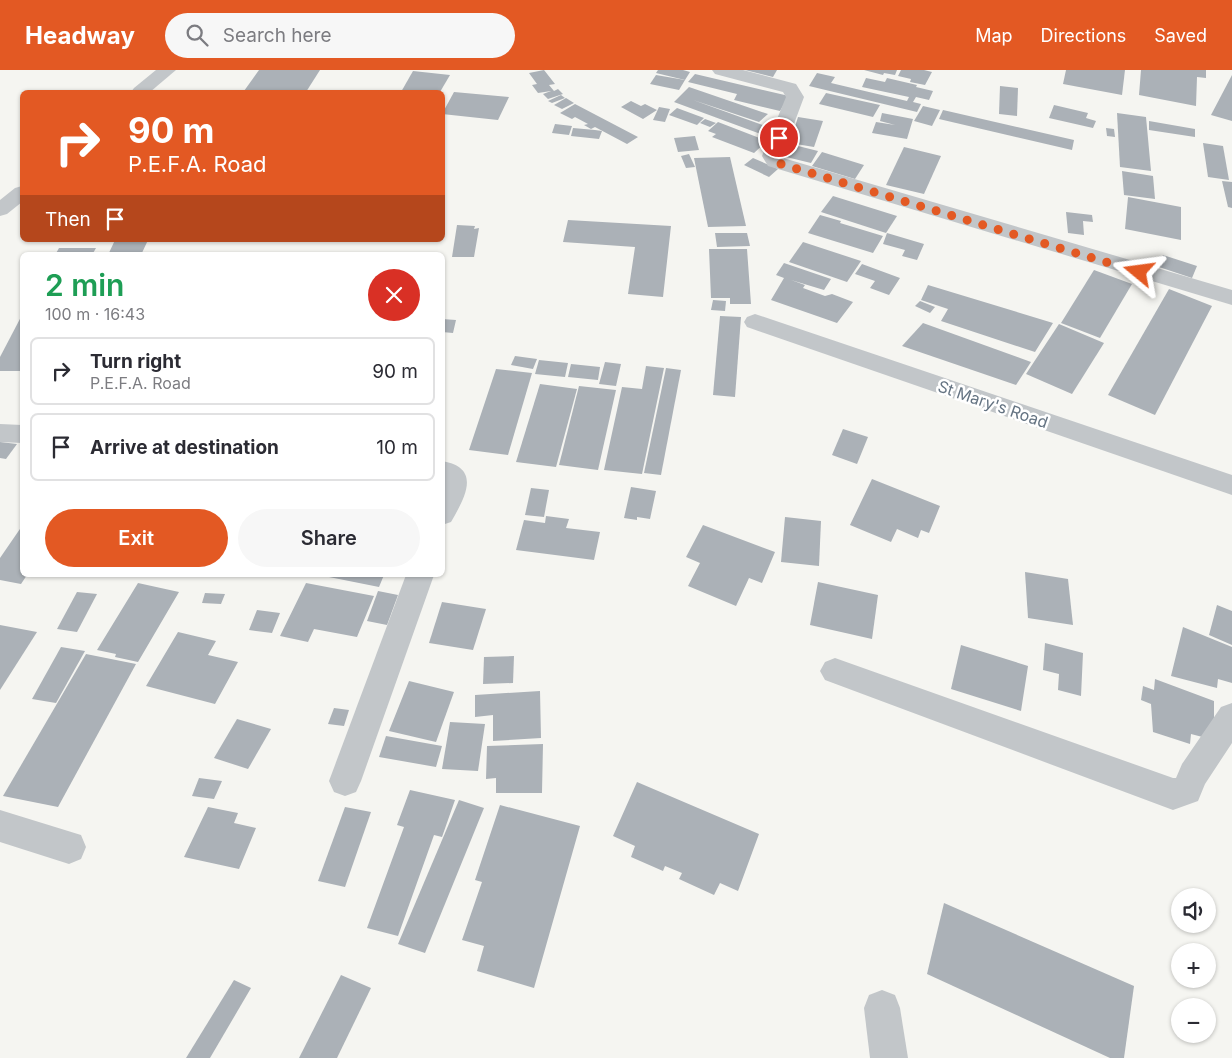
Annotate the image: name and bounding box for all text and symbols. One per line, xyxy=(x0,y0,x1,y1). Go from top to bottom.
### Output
search box xyxy=(165,13,515,58)
text: Headway xyxy=(25,21,135,50)
icon: search xyxy=(183,21,211,49)
text: Search here xyxy=(223,24,331,47)
text: Map xyxy=(975,25,1013,46)
text: Directions xyxy=(1041,25,1126,46)
text: Saved xyxy=(1154,25,1207,46)
text: 90 m xyxy=(128,109,215,151)
icon: right xyxy=(45,110,110,175)
pin xyxy=(758,117,800,159)
icon: arrive xyxy=(765,124,793,152)
text: P.E.F.A. Road xyxy=(128,151,267,177)
icon: arrive xyxy=(101,205,129,233)
text: Then xyxy=(45,208,91,231)
position arrow xyxy=(1112,245,1164,297)
text: 2 min xyxy=(45,267,124,303)
button: close xyxy=(368,269,420,321)
text: 100 m · 16:43 xyxy=(45,304,145,324)
text: Turn right xyxy=(90,350,181,373)
icon: right xyxy=(47,357,75,385)
text: 90 m xyxy=(372,360,418,383)
text: P.E.F.A. Road xyxy=(90,373,191,393)
street label: St Mary's Road xyxy=(935,376,1051,432)
icon: arrive xyxy=(47,433,75,461)
text: Arrive at destination xyxy=(90,436,279,459)
text: 10 m xyxy=(376,436,418,459)
button: Exit xyxy=(45,509,228,567)
button: Share xyxy=(238,509,420,567)
map controls xyxy=(1171,888,1216,1043)
button: sound xyxy=(1171,888,1216,933)
button: + xyxy=(1171,943,1216,988)
button: − xyxy=(1171,998,1216,1043)

